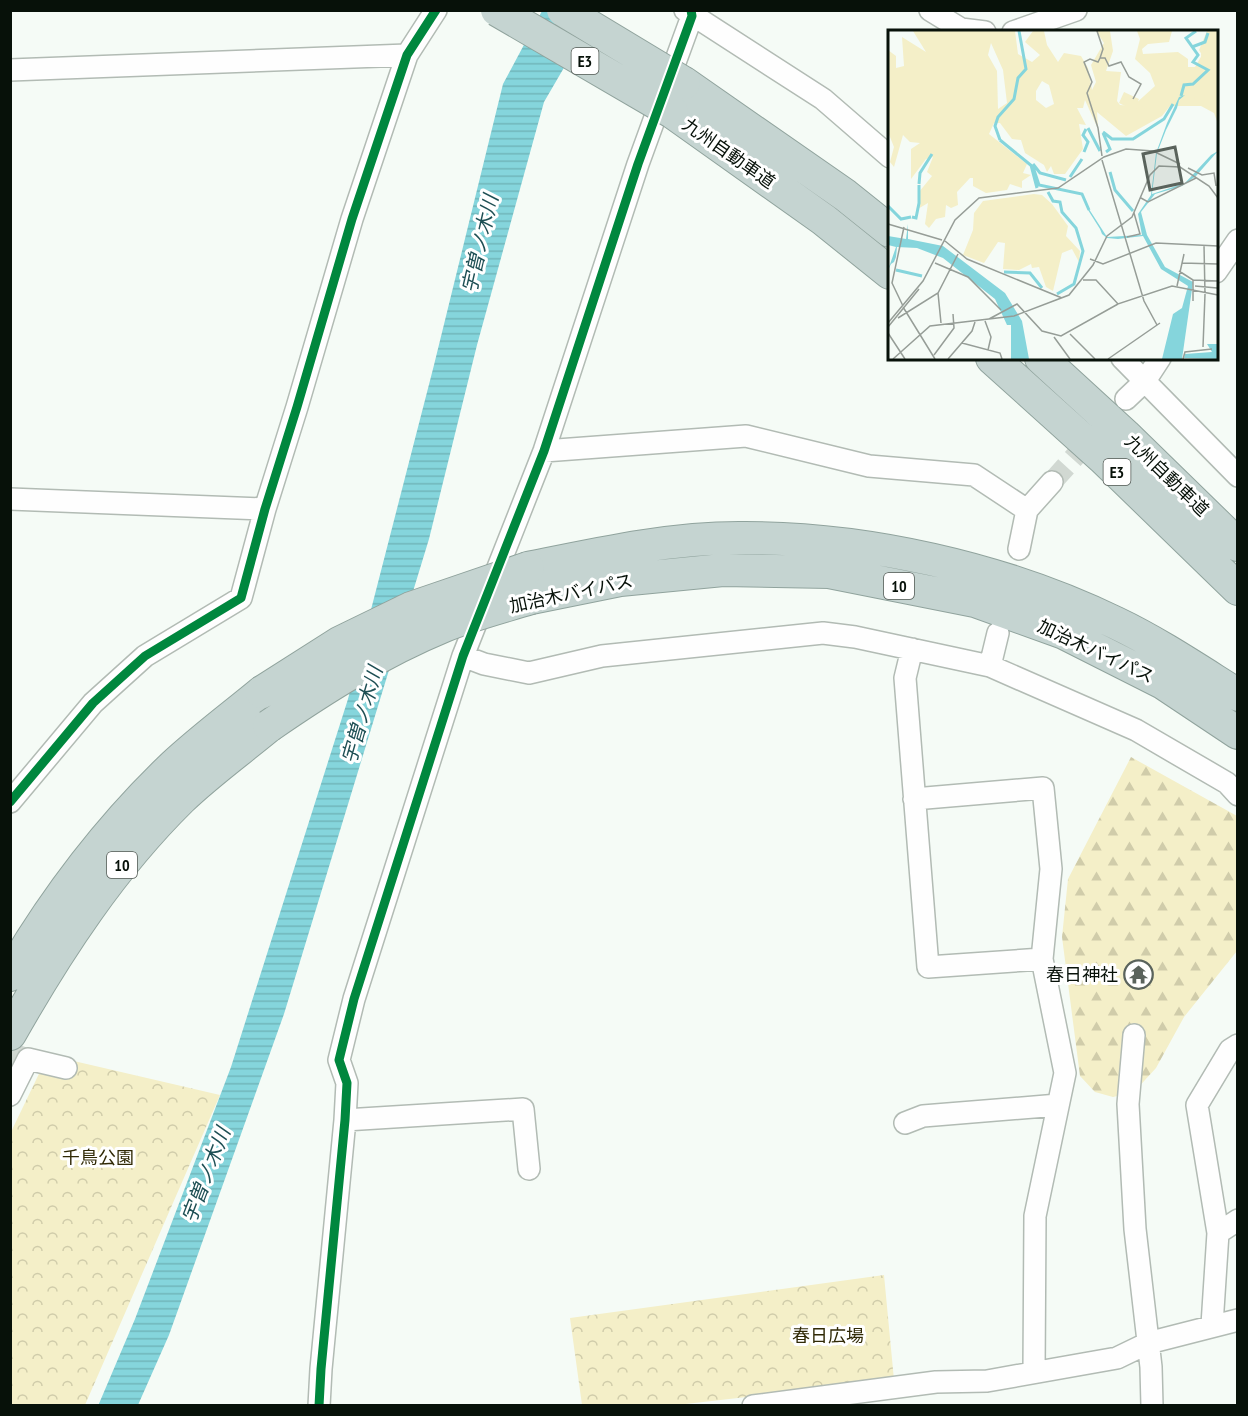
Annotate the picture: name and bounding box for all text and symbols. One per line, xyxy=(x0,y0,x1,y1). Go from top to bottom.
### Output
inset map xyxy=(888,30,1218,360)
road number: E3 xyxy=(572,48,598,74)
street label: 九州自動車道 xyxy=(678,113,780,193)
water label: 宇曽ノ木川 xyxy=(456,190,504,296)
street label: 九州自動車道 xyxy=(1120,429,1214,521)
road number: E3 xyxy=(1104,459,1130,485)
street label: 加治木バイパス xyxy=(507,569,635,617)
road number: 10 xyxy=(884,573,914,599)
street label: 加治木バイパス xyxy=(1034,614,1158,688)
water label: 宇曽ノ木川 xyxy=(336,661,389,767)
road number: 10 xyxy=(107,852,137,878)
temple icon: 春日神社 xyxy=(1123,958,1155,990)
place label: 春日神社 xyxy=(1046,963,1118,986)
water label: 宇曽ノ木川 xyxy=(176,1122,237,1226)
park label: 千鳥公園 xyxy=(62,1146,134,1169)
park label: 春日広場 xyxy=(792,1324,864,1347)

